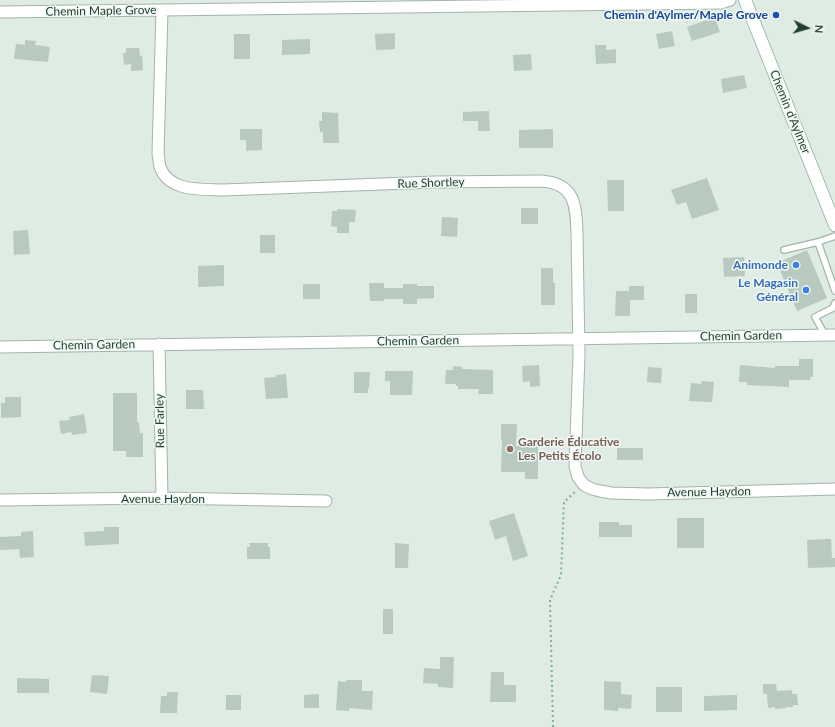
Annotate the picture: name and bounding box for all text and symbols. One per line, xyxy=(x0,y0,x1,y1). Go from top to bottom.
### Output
street label: Chemin Maple Grove xyxy=(45,3,157,19)
place label: Chemin d'Aylmer/Maple Grove xyxy=(604,8,768,22)
north arrow xyxy=(787,8,827,48)
marker: Chemin d'Aylmer/Maple Grove xyxy=(771,10,781,20)
text: N xyxy=(813,24,826,34)
street label: Chemin d'Aylmer xyxy=(767,68,813,156)
street label: Rue Shortley xyxy=(397,175,465,191)
place label: Animonde xyxy=(733,258,788,272)
marker: Animonde xyxy=(791,260,801,270)
place label: Le Magasin Général xyxy=(738,276,798,304)
marker: Le Magasin Général xyxy=(801,285,811,295)
street label: Chemin Garden xyxy=(700,328,782,344)
street label: Chemin Garden xyxy=(377,333,459,349)
street label: Chemin Garden xyxy=(53,337,135,353)
street label: Rue Farley xyxy=(152,393,168,449)
place label: Garderie Éducative Les Petits Écolo xyxy=(518,435,619,463)
marker: Garderie Éducative Les Petits Écolo xyxy=(505,444,515,454)
street label: Avenue Haydon xyxy=(667,484,751,500)
street label: Avenue Haydon xyxy=(121,492,205,506)

